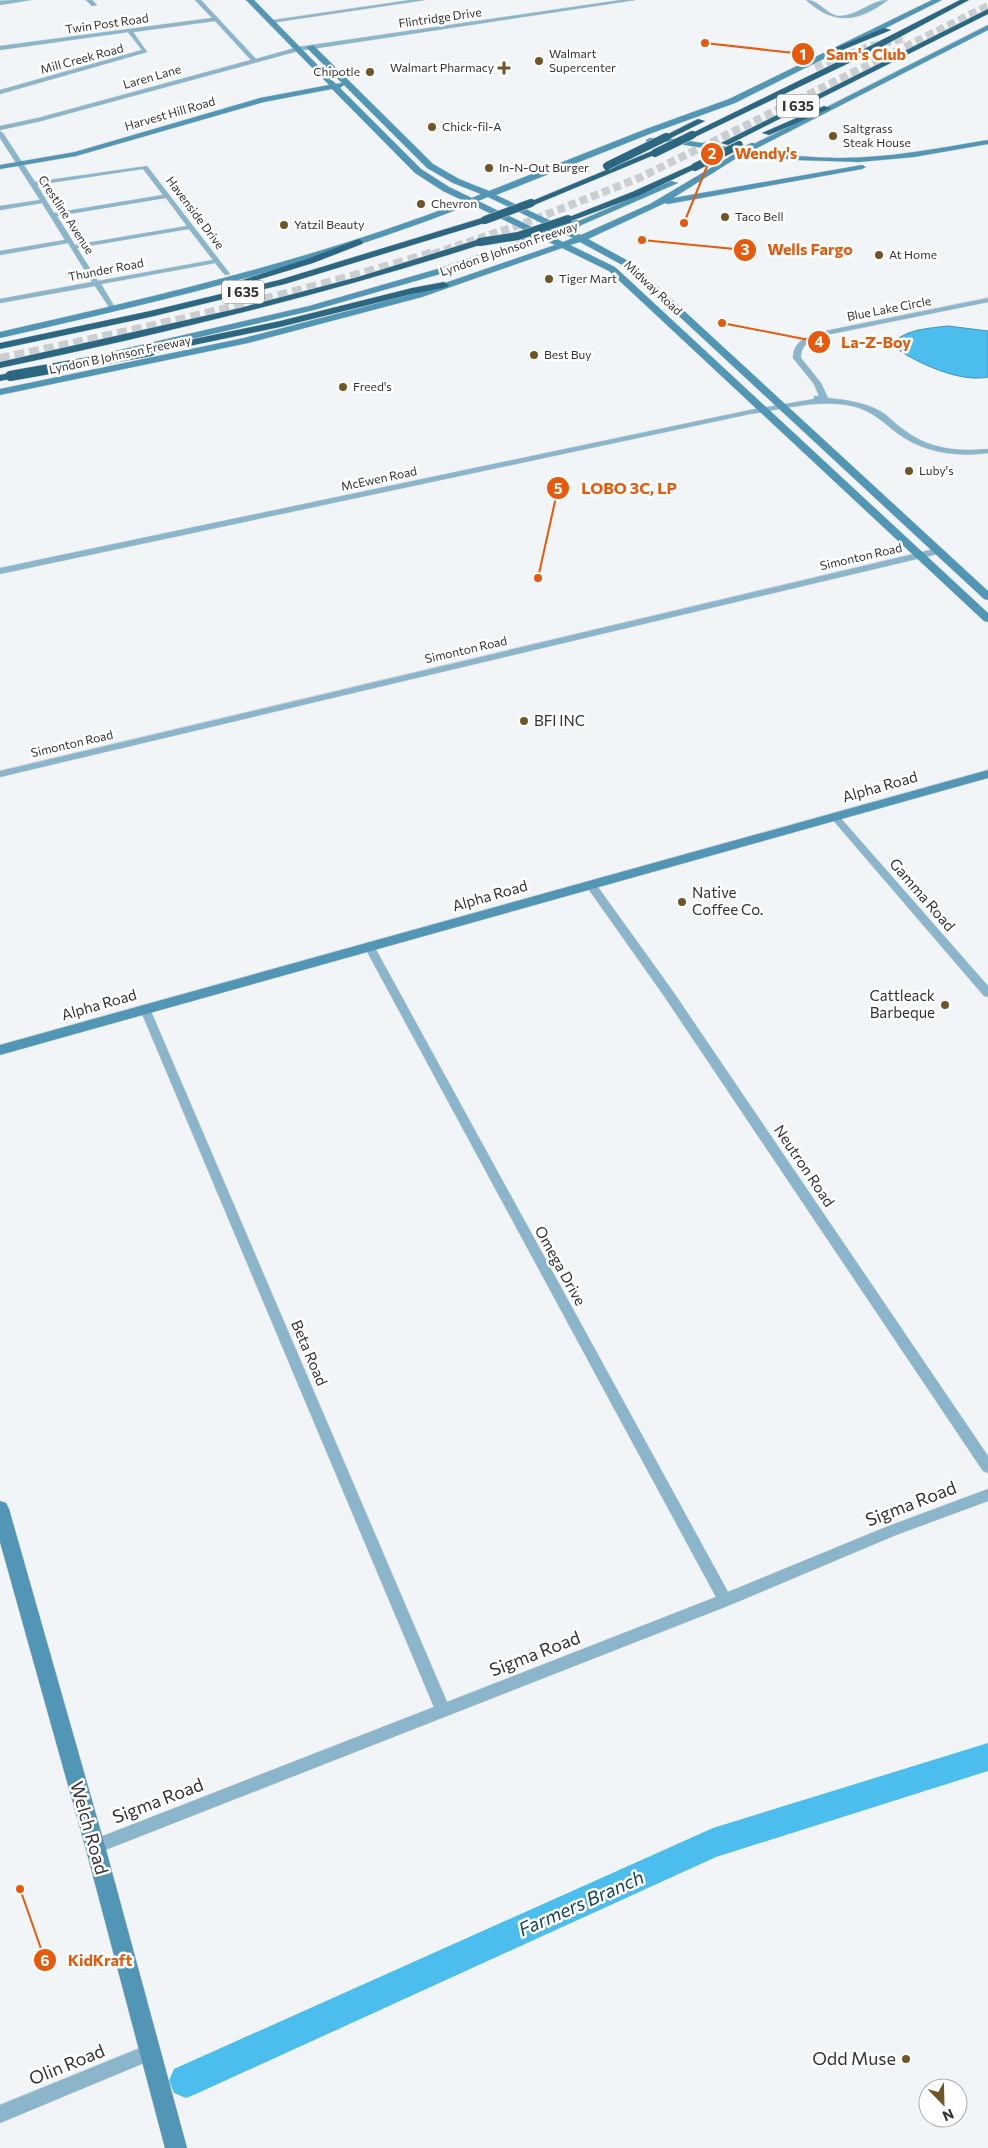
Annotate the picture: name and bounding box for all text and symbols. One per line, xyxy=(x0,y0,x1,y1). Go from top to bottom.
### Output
street label: Flintridge Drive xyxy=(397,4,482,30)
street label: Twin Post Road xyxy=(64,10,149,36)
callout: Sam's Club xyxy=(791,39,916,70)
street label: Mill Creek Road xyxy=(39,40,125,76)
text: Sam's Club xyxy=(826,44,906,63)
text: 1 xyxy=(800,45,806,63)
place label: Walmart Supercenter xyxy=(549,46,616,74)
marker: Walmart Supercenter xyxy=(533,55,545,67)
place label: Walmart Pharmacy xyxy=(390,60,494,74)
street label: Laren Lane xyxy=(121,61,182,91)
marker: Walmart Pharmacy xyxy=(498,62,510,74)
place label: Chipotle xyxy=(313,64,360,78)
marker: Chipotle xyxy=(364,66,376,78)
street label: Harvest Hill Road xyxy=(123,93,217,133)
road number: I 635 xyxy=(777,94,819,118)
place label: Chick-fil-A xyxy=(442,119,501,133)
marker: Chick-fil-A xyxy=(426,121,438,133)
place label: Saltgrass Steak House xyxy=(843,121,911,149)
marker: Saltgrass Steak House xyxy=(827,130,839,142)
callout: Wendy's xyxy=(699,138,807,169)
text: Wendy's xyxy=(735,143,797,162)
text: 2 xyxy=(708,144,716,162)
place label: In-N-Out Burger xyxy=(499,160,589,174)
marker: In-N-Out Burger xyxy=(483,162,495,174)
street label: Crestline Avenue xyxy=(36,172,98,256)
street label: Havenside Drive xyxy=(164,173,228,252)
place label: Chevron xyxy=(431,196,477,210)
marker: Chevron xyxy=(415,198,427,210)
place label: Taco Bell xyxy=(735,209,784,223)
marker: Taco Bell xyxy=(719,211,731,223)
place label: Yatzil Beauty xyxy=(294,217,364,231)
street label: Lyndon B Johnson Freeway xyxy=(438,218,580,279)
marker: Yatzil Beauty xyxy=(278,219,290,231)
callout: Wells Fargo xyxy=(733,234,863,265)
text: Wells Fargo xyxy=(767,239,853,258)
text: 3 xyxy=(741,240,750,258)
place label: At Home xyxy=(889,247,937,261)
marker: At Home xyxy=(873,249,885,261)
street label: Thunder Road xyxy=(67,255,145,283)
street label: Midway Road xyxy=(622,257,685,318)
place label: Tiger Mart xyxy=(559,271,617,285)
marker: Tiger Mart xyxy=(543,273,555,285)
road number: I 635 xyxy=(222,280,264,304)
street label: Blue Lake Circle xyxy=(846,293,932,323)
callout: La-Z-Boy xyxy=(806,327,921,358)
street label: Lyndon B Johnson Freeway xyxy=(48,332,192,377)
text: 4 xyxy=(814,332,824,350)
text: La-Z-Boy xyxy=(841,332,911,351)
place label: Best Buy xyxy=(544,347,591,361)
marker: Best Buy xyxy=(528,349,540,361)
place label: Freed's xyxy=(353,379,392,393)
marker: Freed's xyxy=(337,381,349,393)
street label: McEwen Road xyxy=(340,463,418,493)
place label: Luby's xyxy=(919,463,954,477)
marker: Luby's xyxy=(903,465,915,477)
callout: LOBO 3C, LP xyxy=(546,473,687,504)
text: LOBO 3C, LP xyxy=(581,478,677,497)
text: 5 xyxy=(554,479,563,497)
street label: Simonton Road xyxy=(818,540,903,572)
street label: Simonton Road xyxy=(423,633,508,665)
place label: BFI INC xyxy=(534,711,585,729)
marker: BFI INC xyxy=(518,715,530,727)
street label: Simonton Road xyxy=(29,727,114,759)
street label: Alpha Road xyxy=(840,767,919,805)
street label: Gamma Road xyxy=(886,854,959,934)
street label: Alpha Road xyxy=(450,876,529,914)
place label: Native Coffee Co. xyxy=(692,883,763,918)
marker: Native Coffee Co. xyxy=(676,896,688,908)
street label: Alpha Road xyxy=(59,985,138,1023)
place label: Cattleack Barbeque xyxy=(869,986,935,1021)
marker: Cattleack Barbeque xyxy=(939,999,951,1011)
street label: Neutron Road xyxy=(771,1121,839,1210)
street label: Omega Drive xyxy=(532,1223,590,1309)
street label: Beta Road xyxy=(288,1317,332,1388)
street label: Sigma Road xyxy=(862,1476,959,1530)
street label: Sigma Road xyxy=(486,1626,583,1680)
street label: Sigma Road xyxy=(109,1773,206,1827)
street label: Welch Road xyxy=(66,1779,114,1877)
water label: Farmers Branch xyxy=(514,1865,647,1940)
callout: KidKraft xyxy=(33,1945,142,1976)
text: KidKraft xyxy=(68,1950,132,1969)
text: 6 xyxy=(40,1951,50,1969)
street label: Olin Road xyxy=(26,2039,108,2089)
place label: Odd Muse xyxy=(812,2047,896,2069)
marker: Odd Muse xyxy=(900,2053,912,2065)
north arrow xyxy=(918,2078,968,2128)
text: N xyxy=(940,2106,956,2125)

